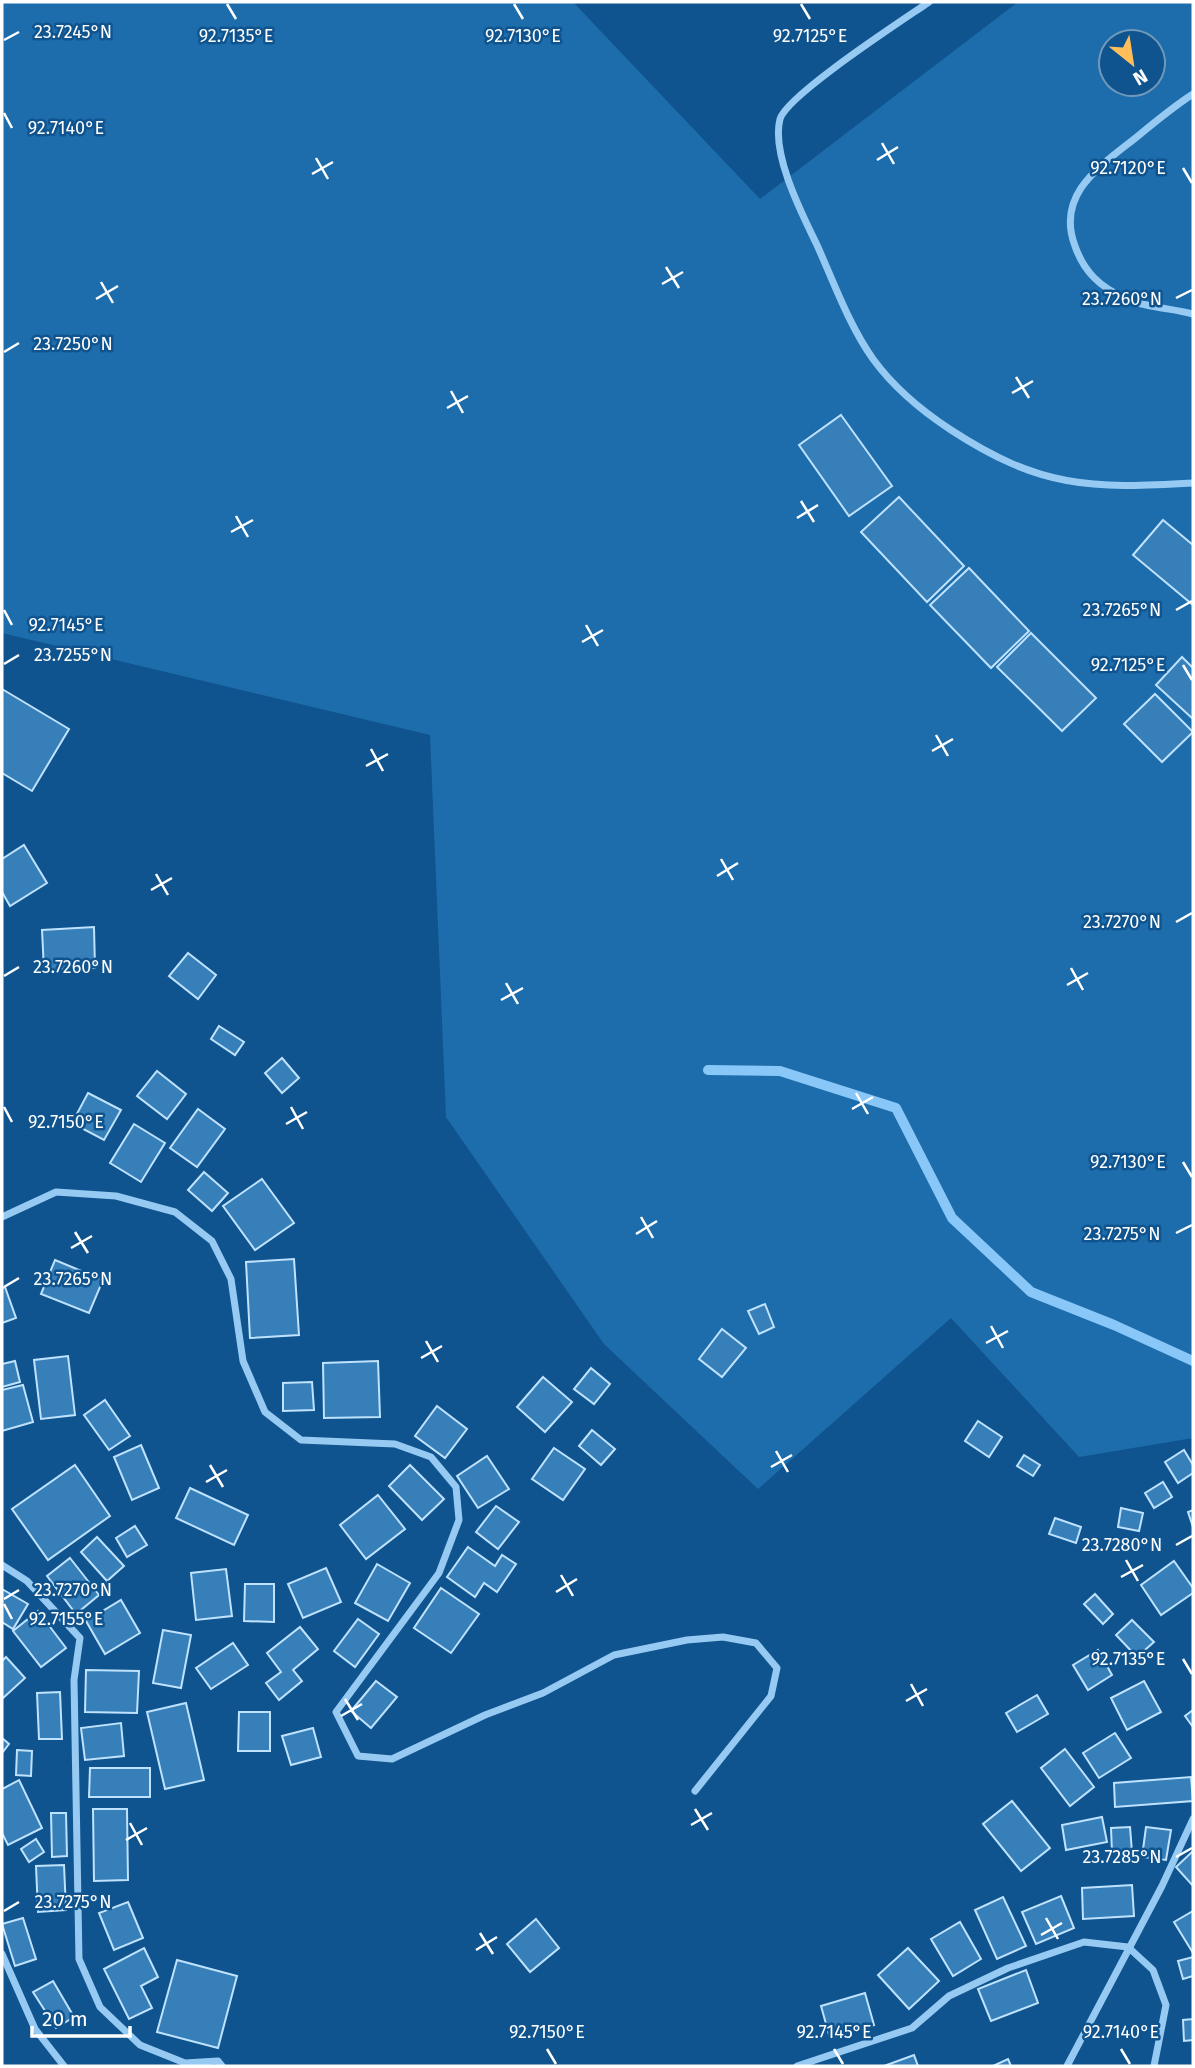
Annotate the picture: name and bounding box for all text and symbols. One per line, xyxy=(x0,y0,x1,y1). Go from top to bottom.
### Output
text: 23.7245°N xyxy=(34,21,112,43)
text: 92.7135°E xyxy=(199,25,273,47)
text: 92.7130°E xyxy=(485,25,561,47)
text: 92.7125°E xyxy=(773,25,847,47)
north arrow xyxy=(1097,28,1167,98)
text: N xyxy=(1129,64,1151,90)
text: 92.7140°E xyxy=(28,117,104,139)
text: 92.7120°E xyxy=(1090,157,1166,179)
text: 23.7260°N xyxy=(1082,288,1162,310)
text: 23.7250°N xyxy=(33,333,113,355)
text: 23.7265°N xyxy=(1083,599,1161,621)
text: 92.7145°E xyxy=(28,614,104,636)
text: 23.7255°N xyxy=(34,644,112,666)
text: 92.7125°E xyxy=(1091,654,1165,676)
text: 23.7270°N xyxy=(1083,911,1161,933)
text: 23.7260°N xyxy=(33,956,113,978)
text: 92.7150°E xyxy=(28,1111,104,1133)
text: 92.7130°E xyxy=(1090,1151,1166,1173)
text: 23.7275°N xyxy=(1084,1223,1160,1245)
text: 23.7265°N xyxy=(34,1268,112,1290)
text: 23.7280°N xyxy=(1082,1534,1162,1556)
text: 23.7270°N xyxy=(34,1579,112,1601)
text: 92.7155°E xyxy=(29,1608,103,1630)
text: 92.7135°E xyxy=(1091,1648,1165,1670)
text: 23.7285°N xyxy=(1082,1846,1162,1868)
text: 23.7275°N xyxy=(35,1891,111,1913)
scale bar xyxy=(32,1994,130,2038)
text: 20 m xyxy=(42,2006,88,2032)
text: 92.7150°E xyxy=(509,2021,585,2043)
text: 92.7145°E xyxy=(796,2021,872,2043)
text: 92.7140°E xyxy=(1083,2021,1159,2043)

